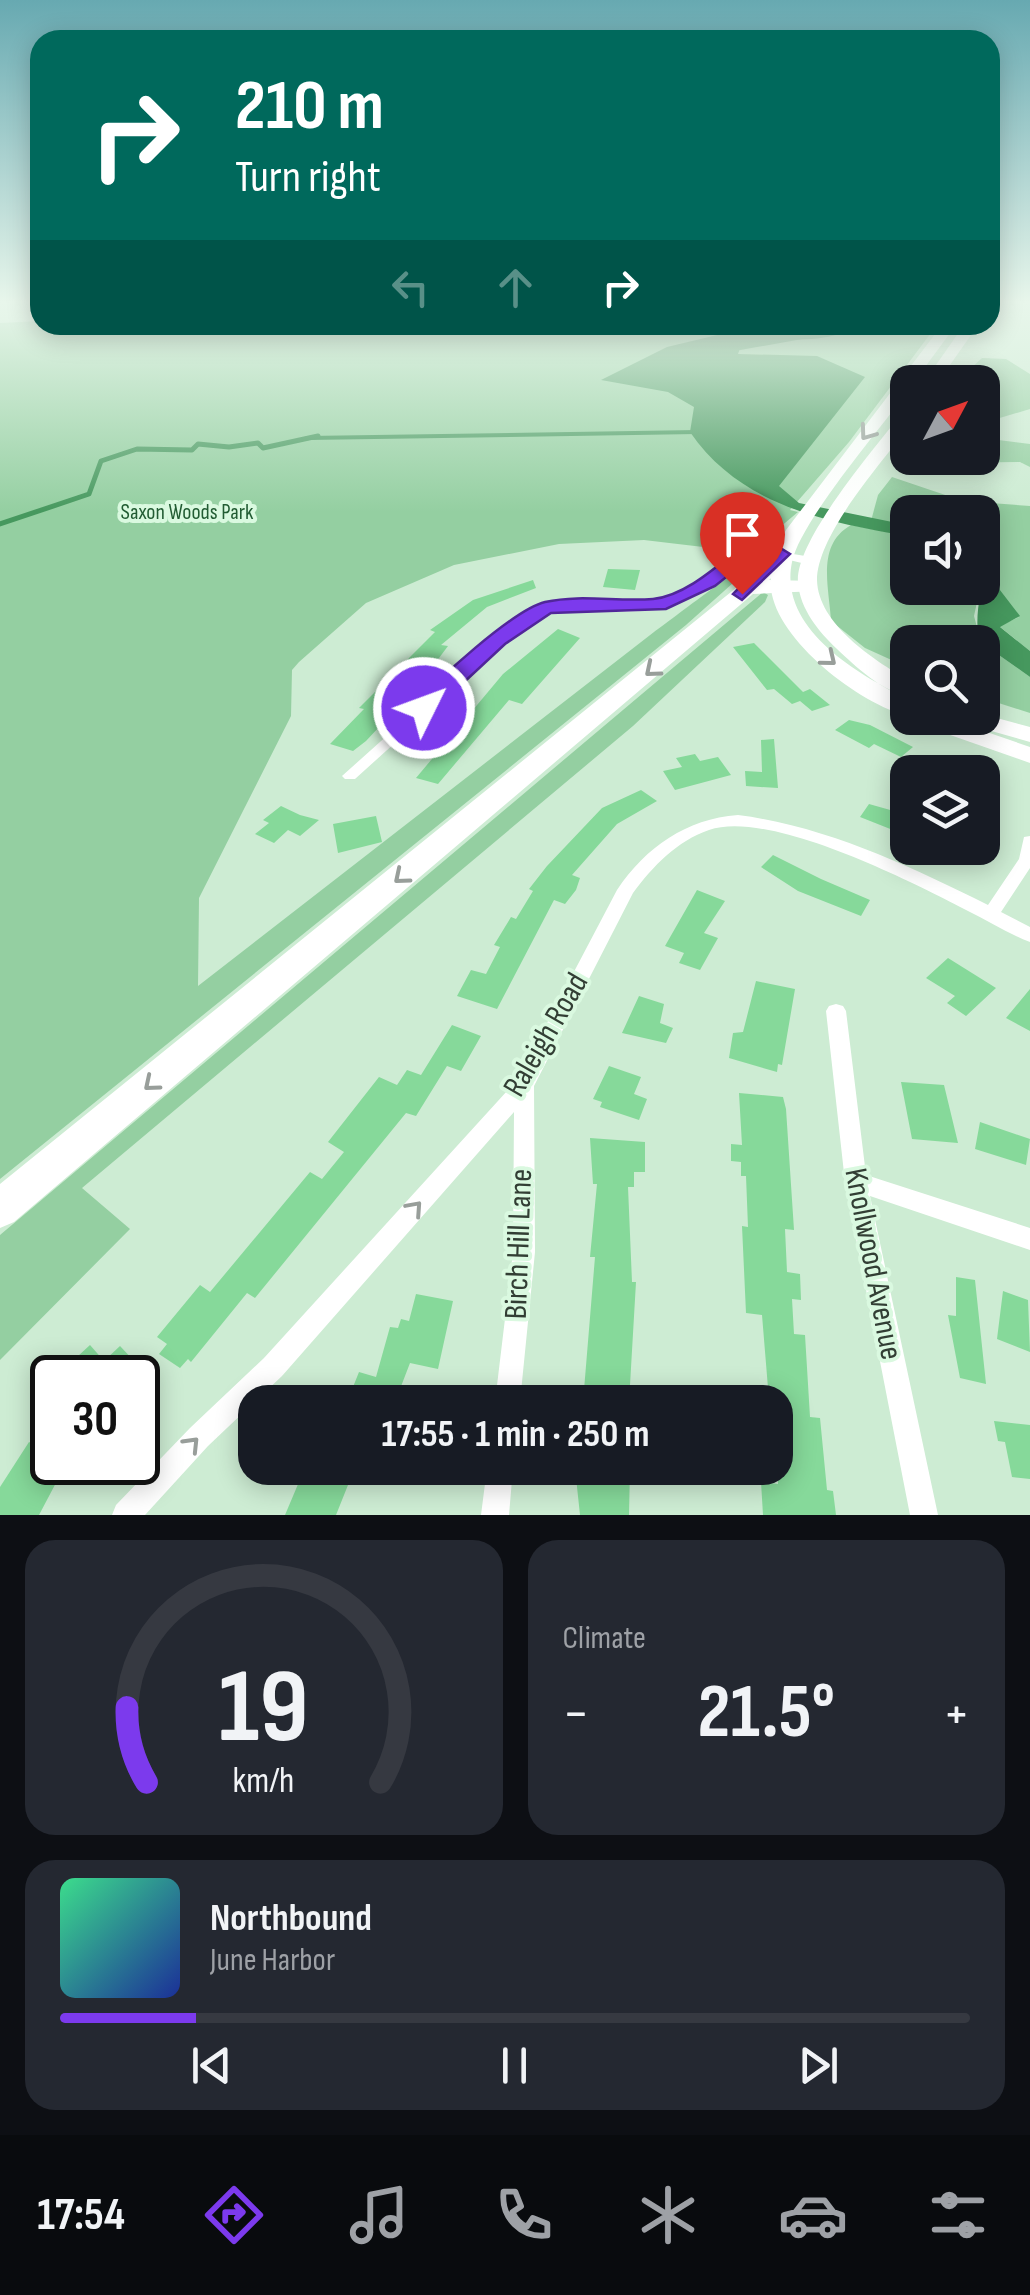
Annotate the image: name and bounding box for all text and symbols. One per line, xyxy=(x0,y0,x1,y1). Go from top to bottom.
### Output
text: 210 m xyxy=(235,65,384,149)
icon: right xyxy=(70,70,200,200)
text: Turn right xyxy=(235,150,381,205)
icon: left xyxy=(383,260,438,315)
icon: ahead xyxy=(488,260,543,315)
icon: right xyxy=(593,260,648,315)
north arrow xyxy=(890,365,1000,475)
map controls xyxy=(890,365,1000,865)
one-way arrow xyxy=(862,422,879,440)
pin xyxy=(700,492,785,595)
button: sound xyxy=(890,495,1000,605)
park label: Saxon Woods Park xyxy=(121,499,254,526)
icon: arrive xyxy=(715,507,770,562)
button: search xyxy=(890,625,1000,735)
one-way arrow xyxy=(818,647,836,665)
position arrow xyxy=(372,656,476,760)
one-way arrow xyxy=(645,658,663,676)
button: layers xyxy=(890,755,1000,865)
one-way arrow xyxy=(394,865,412,883)
street label: Raleigh Road xyxy=(495,966,597,1104)
one-way arrow xyxy=(144,1073,162,1091)
street label: Knollwood Avenue xyxy=(835,1165,911,1363)
street label: Birch Hill Lane xyxy=(497,1168,541,1320)
one-way arrow xyxy=(404,1201,422,1220)
speed limit sign: 30 xyxy=(30,1355,160,1485)
text: 17:55 · 1 min · 250 m xyxy=(382,1412,649,1457)
one-way arrow xyxy=(181,1437,199,1456)
text: Climate xyxy=(563,1619,646,1658)
text: 19 xyxy=(219,1646,309,1771)
text: 21.5° xyxy=(697,1668,835,1759)
text: − xyxy=(563,1681,589,1748)
text: + xyxy=(943,1681,970,1748)
text: km/h xyxy=(233,1760,295,1803)
text: Northbound xyxy=(210,1896,372,1941)
text: June Harbor xyxy=(210,1941,335,1980)
icon: previous xyxy=(184,2038,239,2093)
icon: pause xyxy=(487,2038,542,2093)
icon: next xyxy=(791,2038,846,2093)
icon: directions xyxy=(199,2180,269,2250)
icon: music xyxy=(344,2180,414,2250)
icon: phone xyxy=(489,2180,559,2250)
icon: climate xyxy=(633,2180,703,2250)
icon: car xyxy=(778,2180,848,2250)
icon: filters xyxy=(923,2180,993,2250)
text: 17:54 xyxy=(37,2188,125,2243)

